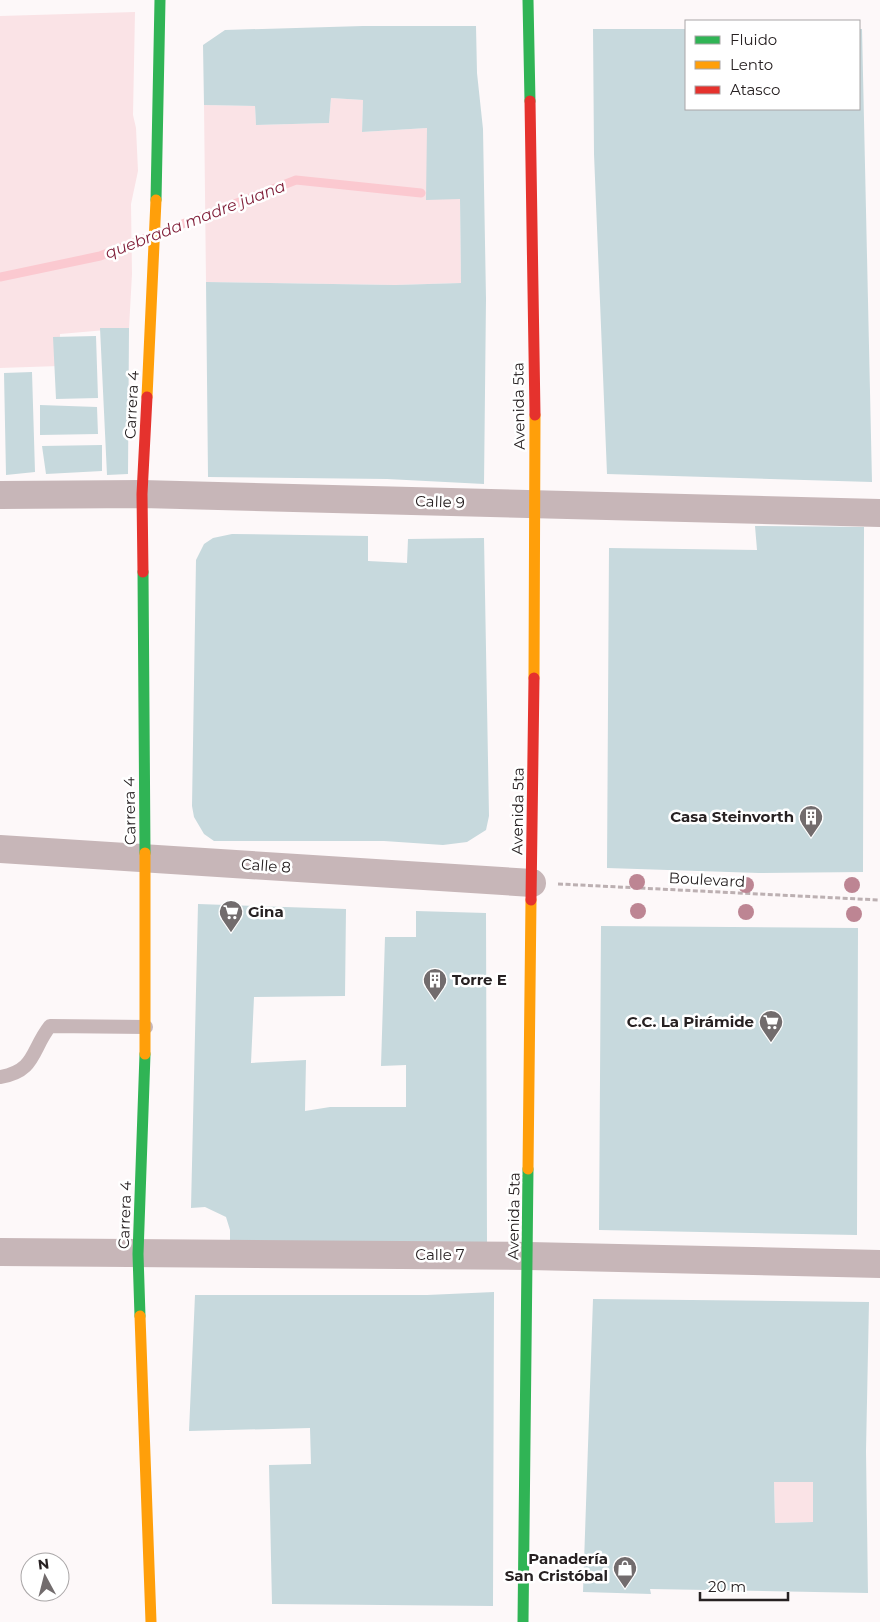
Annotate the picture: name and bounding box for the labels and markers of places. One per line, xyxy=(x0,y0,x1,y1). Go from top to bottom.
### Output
building icon: Casa Steinvorth xyxy=(798,804,824,838)
place label: Casa Steinvorth xyxy=(670,807,794,826)
supermarket icon: Gina xyxy=(218,899,244,933)
place label: Gina xyxy=(248,902,284,921)
building icon: Torre E xyxy=(422,967,448,1001)
place label: Torre E xyxy=(452,970,507,989)
supermarket icon: C.C. La Pirámide xyxy=(758,1009,784,1043)
place label: C.C. La Pirámide xyxy=(627,1012,754,1031)
place label: Panadería San Cristóbal xyxy=(505,1549,608,1585)
shop icon: Panadería San Cristóbal xyxy=(612,1555,638,1589)

